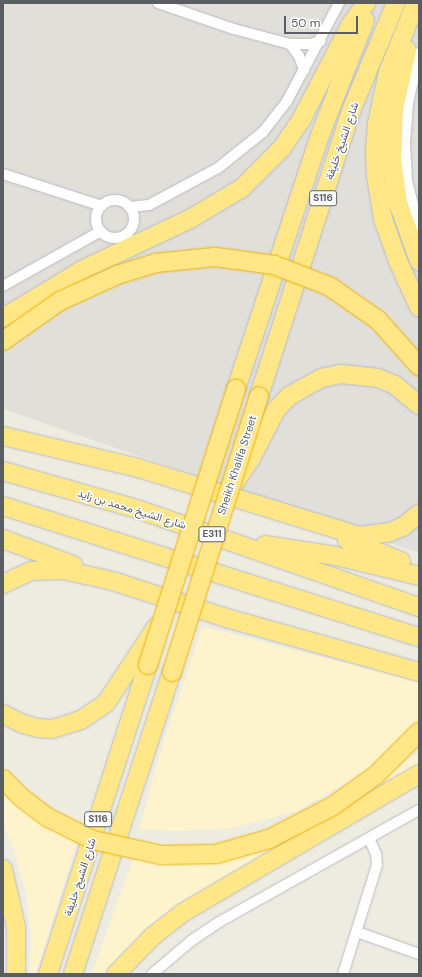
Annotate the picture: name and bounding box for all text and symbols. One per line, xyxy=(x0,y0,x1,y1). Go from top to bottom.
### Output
scale bar xyxy=(286,8,360,34)
text: 50 m xyxy=(291,15,320,31)
street label: شارع الشيخ خليفة xyxy=(323,100,361,182)
road number: S116 xyxy=(309,190,337,206)
street label: Sheikh Khalifa Street xyxy=(215,414,259,516)
street label: شارع الشيخ محمد بن زايد xyxy=(76,486,188,532)
road number: E311 xyxy=(198,526,226,542)
road number: S116 xyxy=(84,811,112,827)
street label: شارع الشيخ خليفة xyxy=(61,836,99,918)

